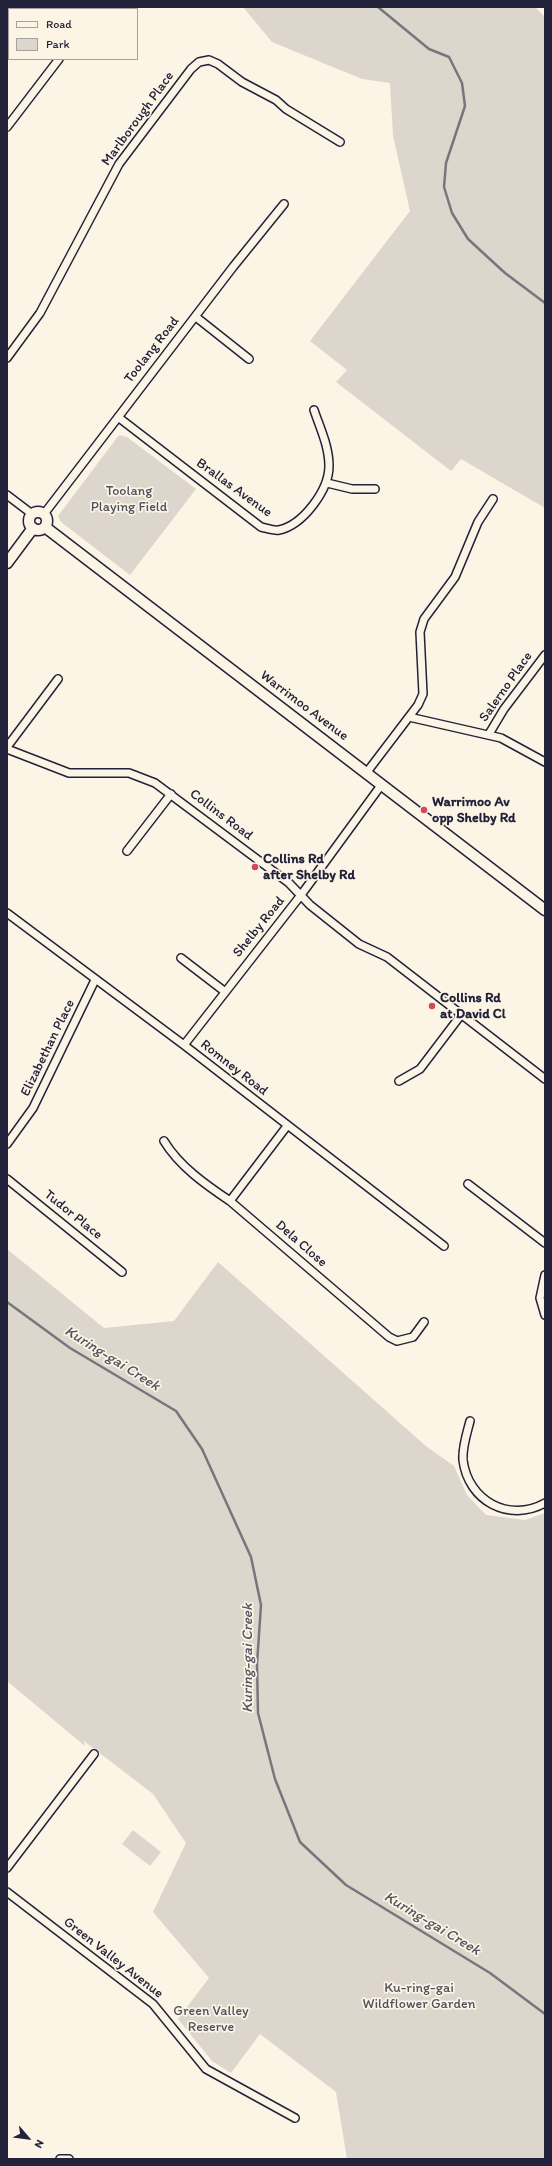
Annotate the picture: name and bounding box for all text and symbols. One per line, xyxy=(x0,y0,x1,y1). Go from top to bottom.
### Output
legend xyxy=(8,8,138,60)
text: Road xyxy=(46,17,72,31)
text: Park xyxy=(46,37,70,51)
street label: Marlborough Place xyxy=(98,68,178,170)
street label: Toolang Road xyxy=(121,313,183,387)
street label: Brallas Avenue xyxy=(193,455,275,521)
park label: Toolang Playing Field xyxy=(91,483,167,516)
street label: Salerno Place xyxy=(476,649,536,725)
street label: Warrimoo Avenue xyxy=(257,667,351,745)
street label: Collins Road xyxy=(186,786,256,844)
place label: Warrimoo Av opp Shelby Rd xyxy=(432,794,516,826)
marker: Warrimoo Av opp Shelby Rd xyxy=(419,805,429,815)
place label: Collins Rd after Shelby Rd xyxy=(263,851,355,884)
marker: Collins Rd after Shelby Rd xyxy=(250,862,260,872)
street label: Shelby Road xyxy=(229,893,289,961)
place label: Collins Rd at David Cl xyxy=(440,990,506,1022)
street label: Elizabethan Place xyxy=(17,997,79,1099)
marker: Collins Rd at David Cl xyxy=(427,1001,437,1011)
street label: Romney Road xyxy=(197,1036,271,1100)
street label: Tudor Place xyxy=(40,1186,106,1244)
street label: Dela Close xyxy=(272,1217,330,1271)
water label: Kuring-gai Creek xyxy=(61,1322,163,1396)
water label: Kuring-gai Creek xyxy=(239,1603,257,1713)
water label: Kuring-gai Creek xyxy=(381,1888,483,1960)
street label: Green Valley Avenue xyxy=(60,1914,166,2002)
park label: Ku-ring-gai Wildflower Garden xyxy=(363,1980,475,2012)
park label: Green Valley Reserve xyxy=(173,2003,249,2036)
north arrow xyxy=(8,2118,48,2158)
text: N xyxy=(32,2138,47,2150)

